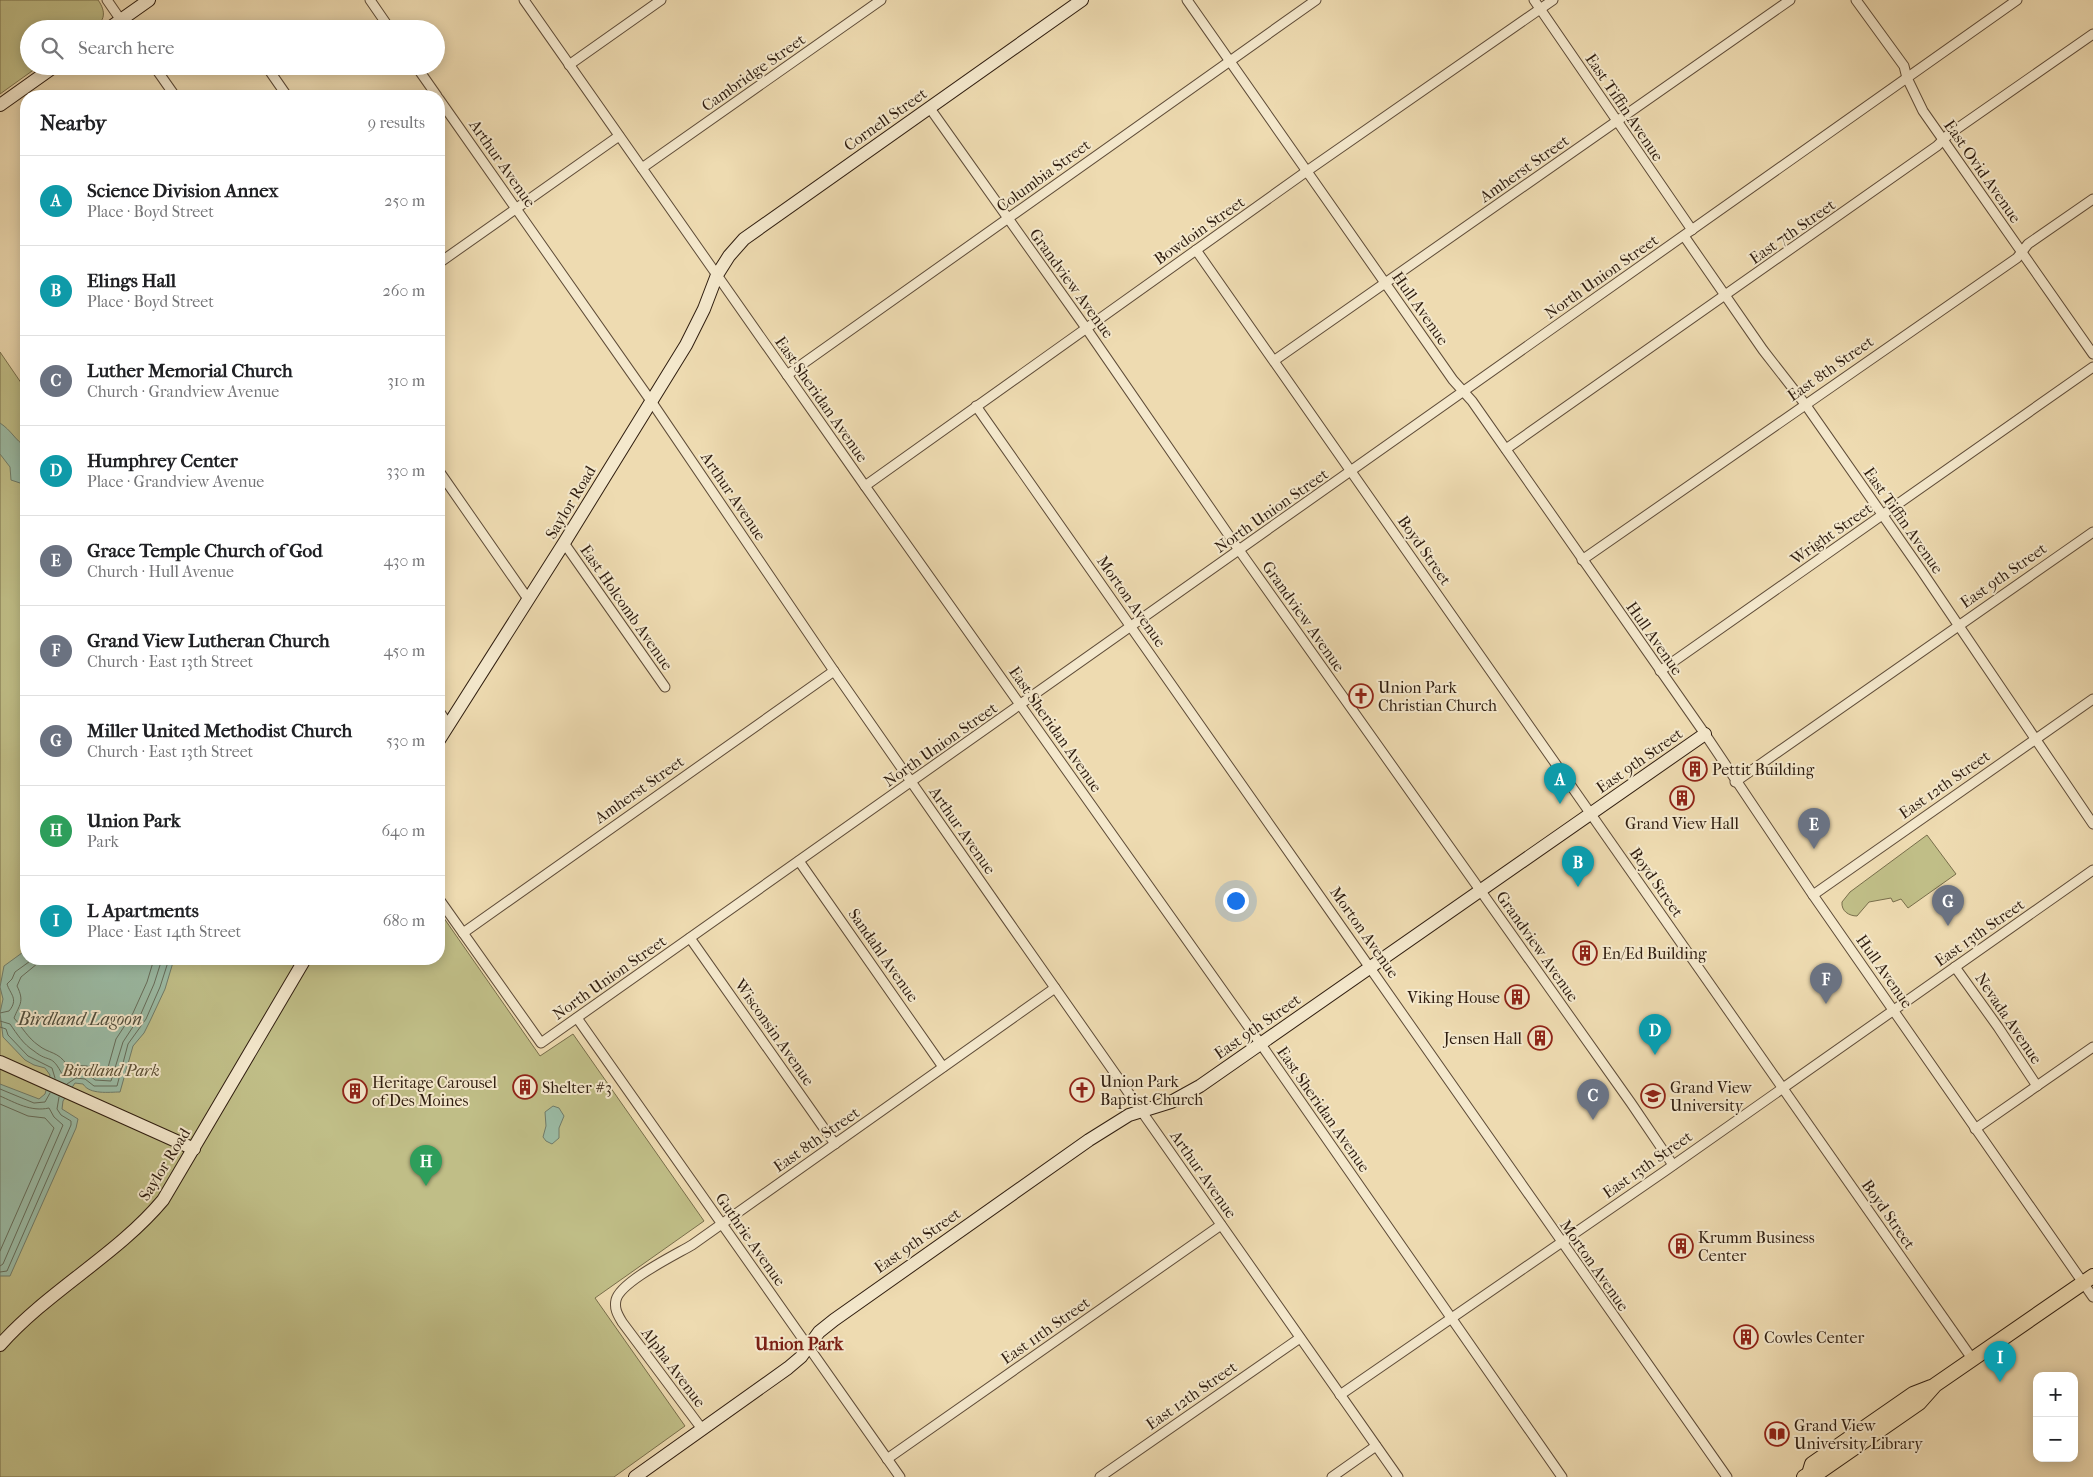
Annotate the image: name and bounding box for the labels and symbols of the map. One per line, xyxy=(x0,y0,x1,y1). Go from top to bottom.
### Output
street label: Cambridge Street xyxy=(698,29,809,115)
street label: East Tiffin Avenue xyxy=(1582,50,1668,165)
street label: Cornell Street xyxy=(840,84,931,155)
street label: Arthur Avenue xyxy=(465,115,540,211)
street label: East Ovid Avenue xyxy=(1940,116,2025,226)
street label: Amherst Street xyxy=(1475,130,1573,207)
street label: Columbia Street xyxy=(993,135,1094,216)
street label: Bowdoin Street xyxy=(1150,192,1248,269)
street label: East 7th Street xyxy=(1746,195,1839,268)
street label: Grandview Avenue xyxy=(1025,225,1118,342)
street label: North Union Street xyxy=(1541,230,1662,323)
street label: Hull Avenue xyxy=(1388,268,1453,349)
street label: East 8th Street xyxy=(1784,332,1877,405)
street label: East Sheridan Avenue xyxy=(771,333,872,466)
street label: Arthur Avenue xyxy=(696,448,770,544)
street label: Saylor Road xyxy=(541,462,600,542)
street label: East Tiffin Avenue xyxy=(1860,463,1947,577)
street label: North Union Street xyxy=(1211,464,1332,557)
street label: Wright Street xyxy=(1786,498,1876,569)
street label: Boyd Street xyxy=(1394,512,1456,589)
street label: East 9th Street xyxy=(1956,539,2050,612)
street label: East Holcomb Avenue xyxy=(576,541,677,674)
street label: Morton Avenue xyxy=(1093,552,1170,651)
street label: Grandview Avenue xyxy=(1258,557,1349,675)
street label: Hull Avenue xyxy=(1622,598,1687,679)
street label: East Sheridan Avenue xyxy=(1005,663,1106,796)
place label: Union Park Christian Church xyxy=(1378,678,1497,715)
church icon: Union Park Christian Church xyxy=(1348,683,1374,709)
street label: North Union Street xyxy=(880,698,1001,791)
street label: East 9th Street xyxy=(1592,724,1686,797)
street label: East 12th Street xyxy=(1895,746,1994,823)
street label: Amherst Street xyxy=(590,751,688,828)
building icon: Pettit Building xyxy=(1682,756,1708,782)
place label: Pettit Building xyxy=(1712,760,1815,779)
pin: A xyxy=(1544,763,1576,804)
street label: Arthur Avenue xyxy=(925,782,1000,878)
building icon: Grand View Hall xyxy=(1669,785,1695,811)
pin: E xyxy=(1798,808,1830,849)
place label: Grand View Hall xyxy=(1625,814,1740,833)
street label: Boyd Street xyxy=(1626,844,1688,921)
pin: B xyxy=(1562,846,1594,887)
street label: Morton Avenue xyxy=(1326,883,1403,982)
pin: G xyxy=(1932,885,1964,926)
street label: Grandview Avenue xyxy=(1492,887,1583,1005)
your location xyxy=(1223,888,1249,914)
street label: East 13th Street xyxy=(1931,894,2028,970)
street label: Sandahl Avenue xyxy=(844,905,923,1006)
street label: North Union Street xyxy=(549,931,670,1024)
street label: Hull Avenue xyxy=(1852,931,1917,1012)
building icon: En/Ed Building xyxy=(1572,940,1598,966)
place label: En/Ed Building xyxy=(1602,944,1707,963)
pin: F xyxy=(1810,963,1842,1004)
street label: Nevada Avenue xyxy=(1971,969,2046,1068)
street label: Wisconsin Avenue xyxy=(730,975,818,1089)
building icon: Viking House xyxy=(1504,984,1530,1010)
place label: Viking House xyxy=(1406,988,1500,1007)
street label: East 9th Street xyxy=(1210,990,1304,1063)
water label: Birdland Lagoon xyxy=(17,1009,142,1030)
pin: D xyxy=(1639,1014,1671,1055)
building icon: Jensen Hall xyxy=(1527,1025,1553,1051)
place label: Jensen Hall xyxy=(1442,1029,1523,1048)
street label: East Sheridan Avenue xyxy=(1273,1043,1374,1176)
park label: Birdland Park xyxy=(61,1061,160,1080)
place label: Union Park Baptist Church xyxy=(1100,1072,1203,1109)
place label: Heritage Carousel of Des Moines xyxy=(372,1073,497,1110)
building icon: Shelter #3 xyxy=(512,1074,538,1100)
church icon: Union Park Baptist Church xyxy=(1069,1077,1095,1103)
building icon: Heritage Carousel of Des Moines xyxy=(342,1078,368,1104)
place label: Shelter #3 xyxy=(542,1078,612,1097)
place label: Grand View University xyxy=(1670,1078,1753,1115)
pin: C xyxy=(1577,1079,1609,1120)
school or university icon: Grand View University xyxy=(1640,1083,1666,1109)
street label: East 8th Street xyxy=(770,1103,863,1176)
street label: Saylor Road xyxy=(135,1124,194,1204)
street label: Arthur Avenue xyxy=(1166,1126,1241,1222)
street label: East 13th Street xyxy=(1599,1126,1696,1202)
pin: H xyxy=(410,1145,442,1186)
street label: Boyd Street xyxy=(1858,1176,1920,1253)
street label: Guthrie Avenue xyxy=(711,1189,790,1290)
street label: East 9th Street xyxy=(870,1204,964,1277)
street label: Morton Avenue xyxy=(1556,1216,1633,1315)
place label: Krumm Business Center xyxy=(1698,1228,1815,1265)
building icon: Krumm Business Center xyxy=(1668,1233,1694,1259)
street label: East 11th Street xyxy=(997,1293,1094,1368)
street label: Alpha Avenue xyxy=(637,1323,710,1411)
building icon: Cowles Center xyxy=(1733,1324,1759,1350)
place label: Cowles Center xyxy=(1764,1328,1864,1347)
district label: Union Park xyxy=(754,1334,844,1355)
pin: I xyxy=(1984,1341,2016,1382)
street label: East 12th Street xyxy=(1142,1357,1241,1434)
place label: Grand View University Library xyxy=(1794,1416,1923,1453)
library icon: Grand View University Library xyxy=(1764,1421,1790,1447)

